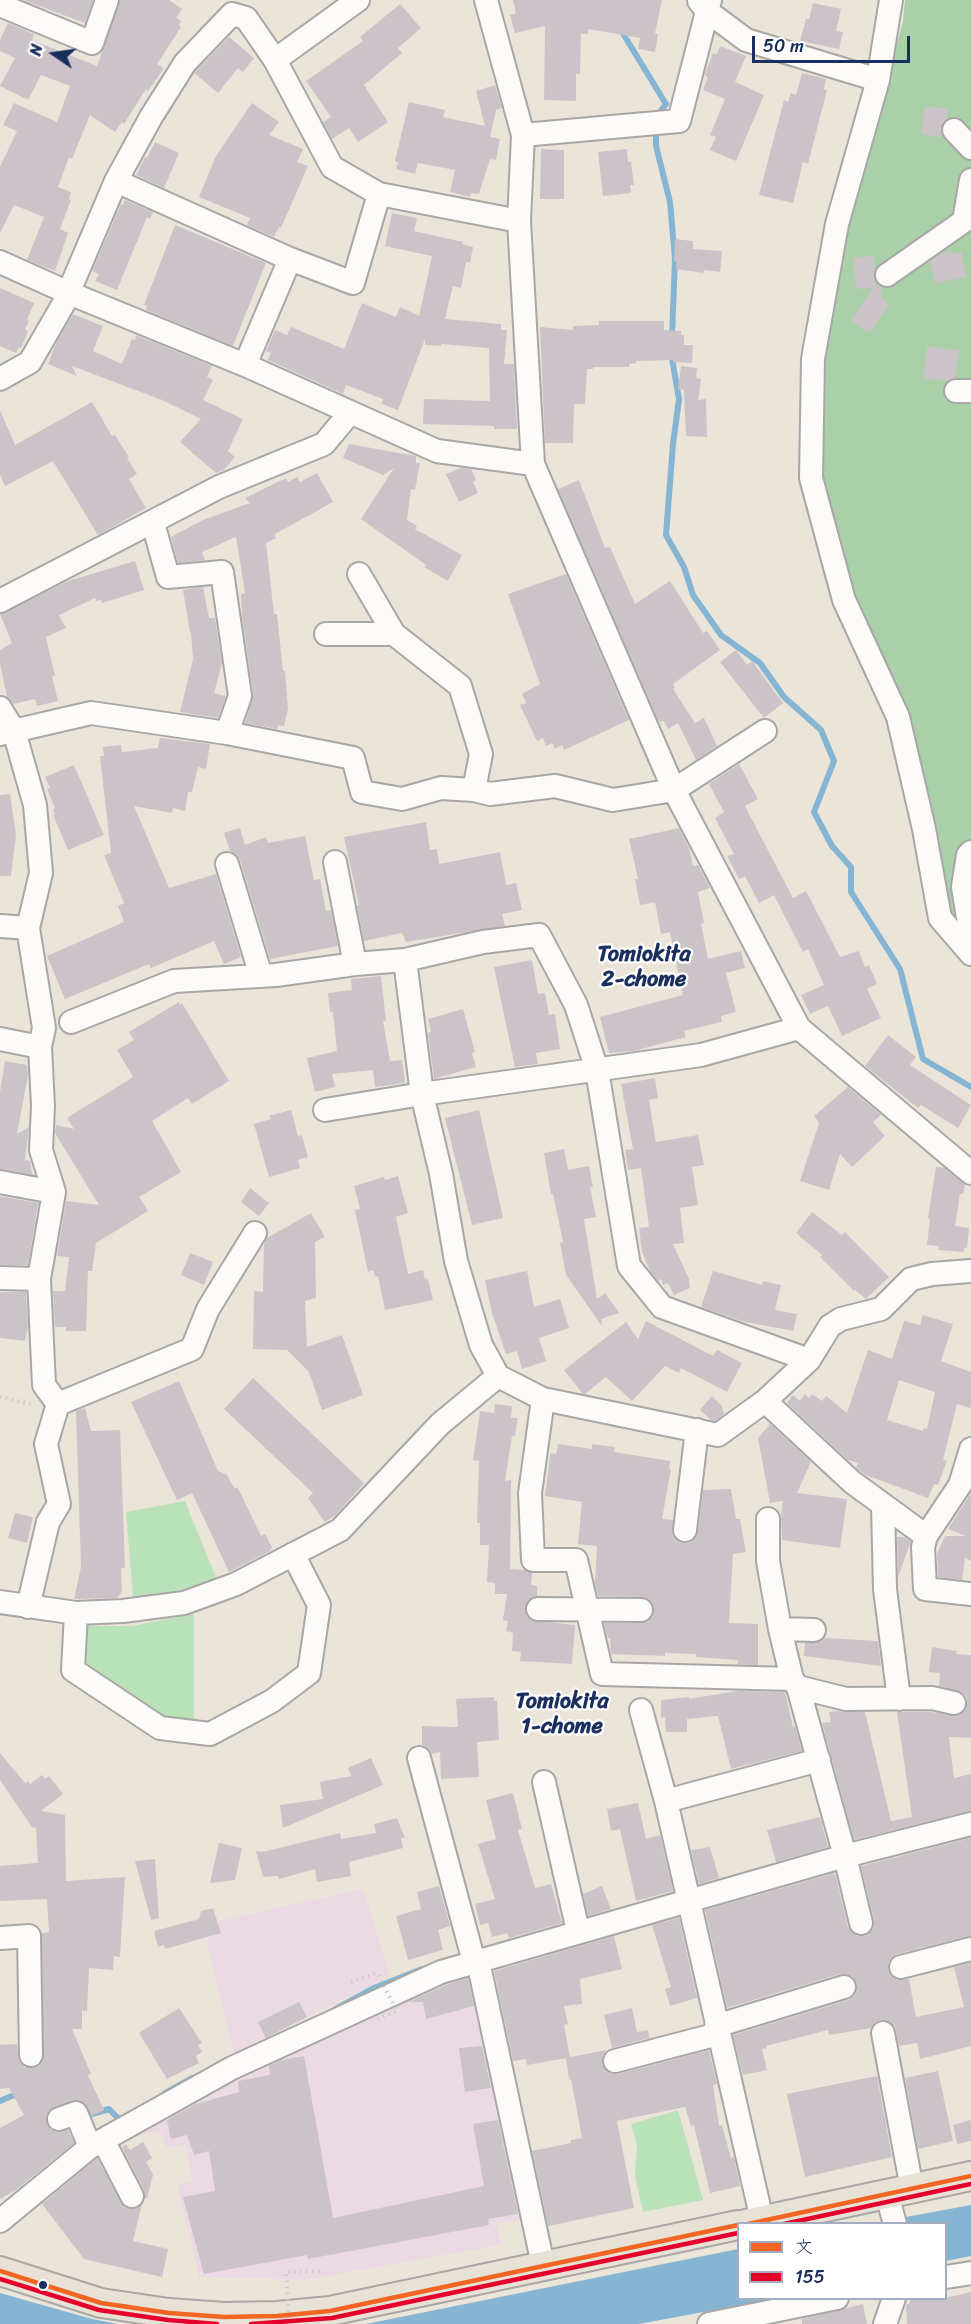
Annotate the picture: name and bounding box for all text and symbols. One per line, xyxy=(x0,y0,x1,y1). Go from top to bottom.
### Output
north arrow xyxy=(24,24,84,84)
scale bar xyxy=(755,24,912,62)
text: 50 m xyxy=(763,30,804,62)
text: N xyxy=(21,41,51,59)
district label: Tomiokita 2-chome xyxy=(598,942,690,993)
district label: Tomiokita 1-chome xyxy=(516,1689,608,1741)
legend xyxy=(737,2222,947,2300)
text: 文 xyxy=(795,2231,813,2263)
text: 155 xyxy=(795,2261,825,2293)
unlabelled marker xyxy=(37,2279,49,2291)

